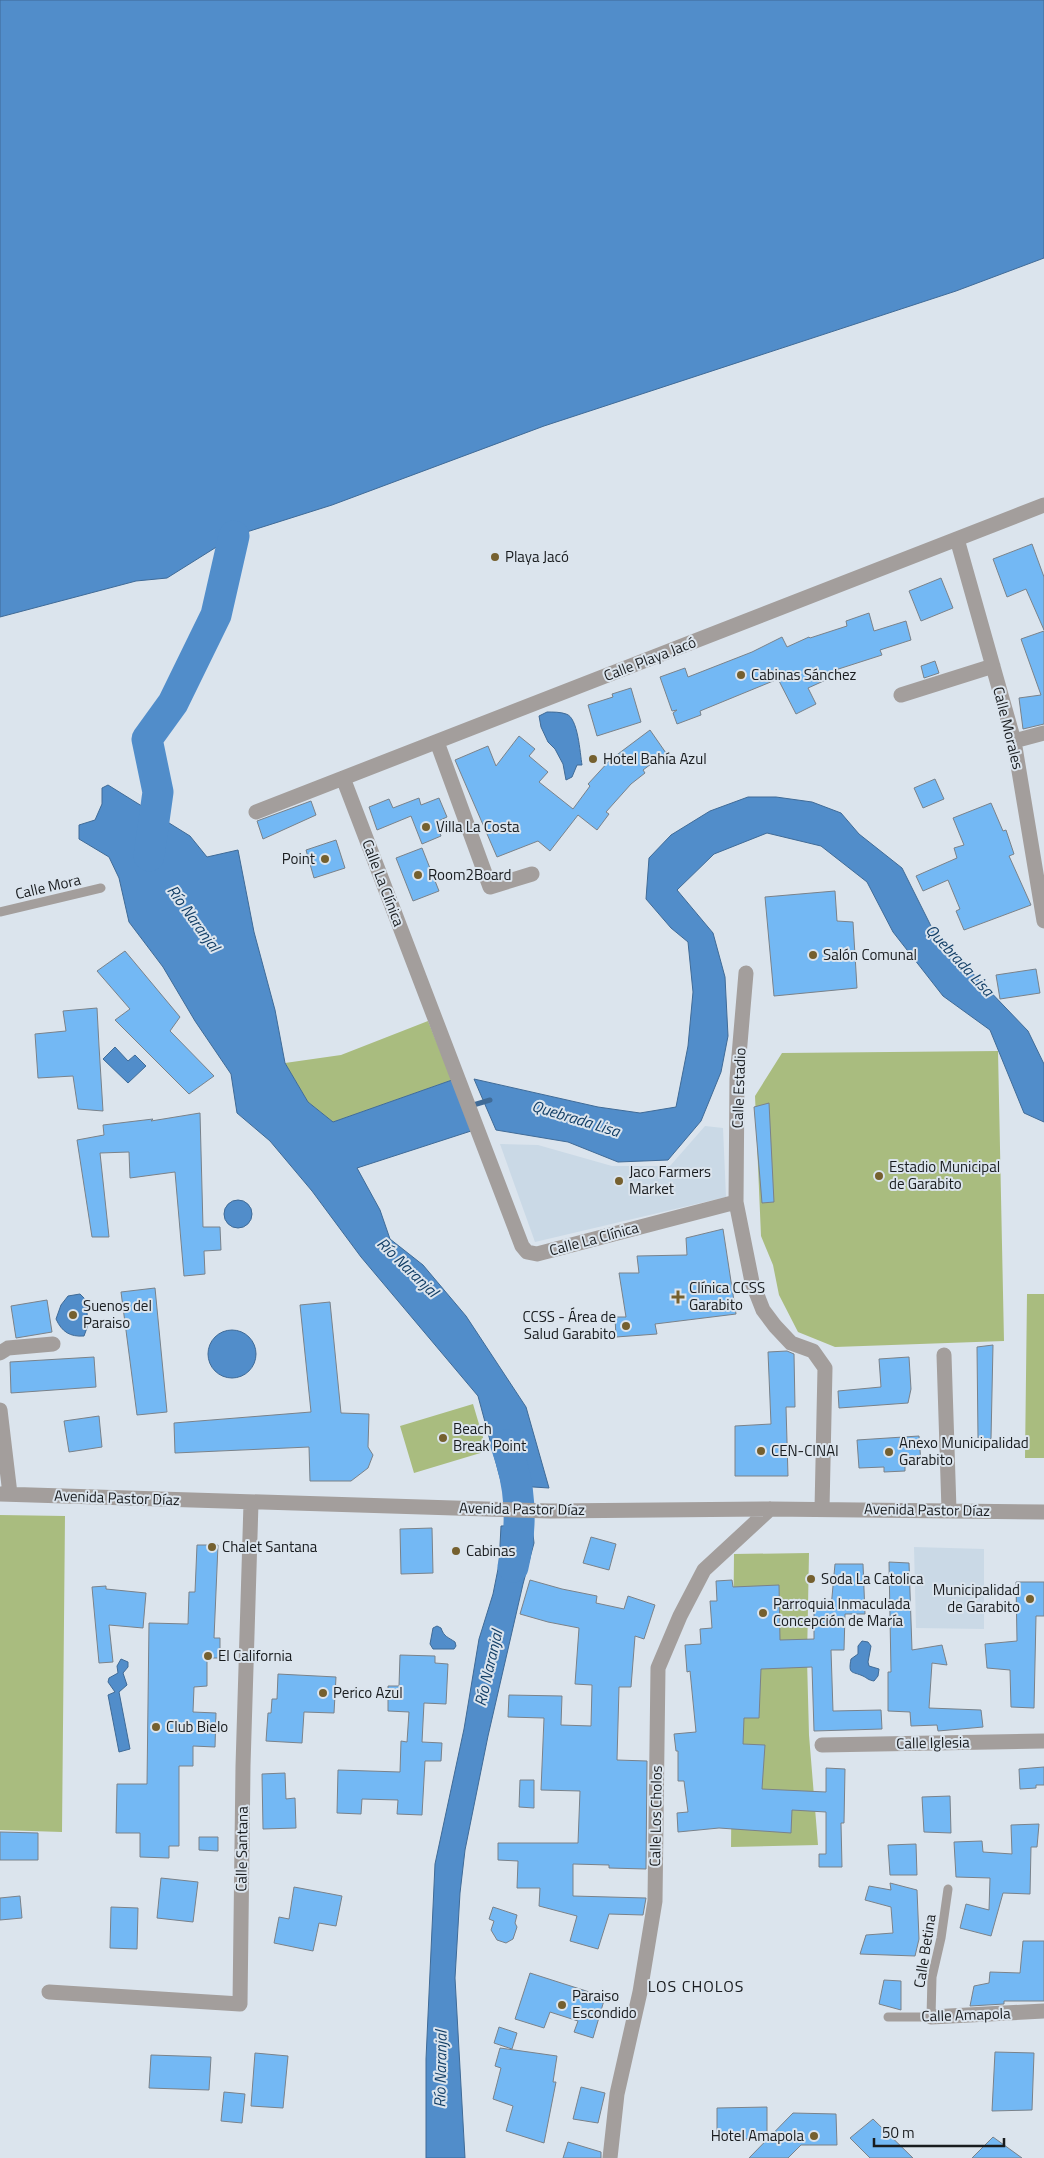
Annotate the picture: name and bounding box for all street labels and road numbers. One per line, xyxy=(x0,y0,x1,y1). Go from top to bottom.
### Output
street label: Calle Playa Jacó xyxy=(600,630,699,687)
street label: Calle Morales xyxy=(987,684,1030,772)
street label: Calle La Clínica xyxy=(356,836,411,930)
street label: Calle Mora xyxy=(13,868,83,905)
street label: Calle Estadio xyxy=(726,1047,751,1129)
street label: Calle La Clínica xyxy=(547,1215,642,1262)
street label: Avenida Pastor Díaz xyxy=(54,1484,180,1511)
street label: Avenida Pastor Díaz xyxy=(459,1496,585,1521)
street label: Avenida Pastor Díaz xyxy=(864,1497,990,1522)
street label: Calle Iglesia xyxy=(896,1730,970,1755)
street label: Calle Los Cholos xyxy=(643,1765,668,1867)
street label: Calle Santana xyxy=(229,1806,254,1892)
street label: Calle Betina xyxy=(907,1912,942,1989)
street label: Calle Amapola xyxy=(921,2001,1011,2028)

